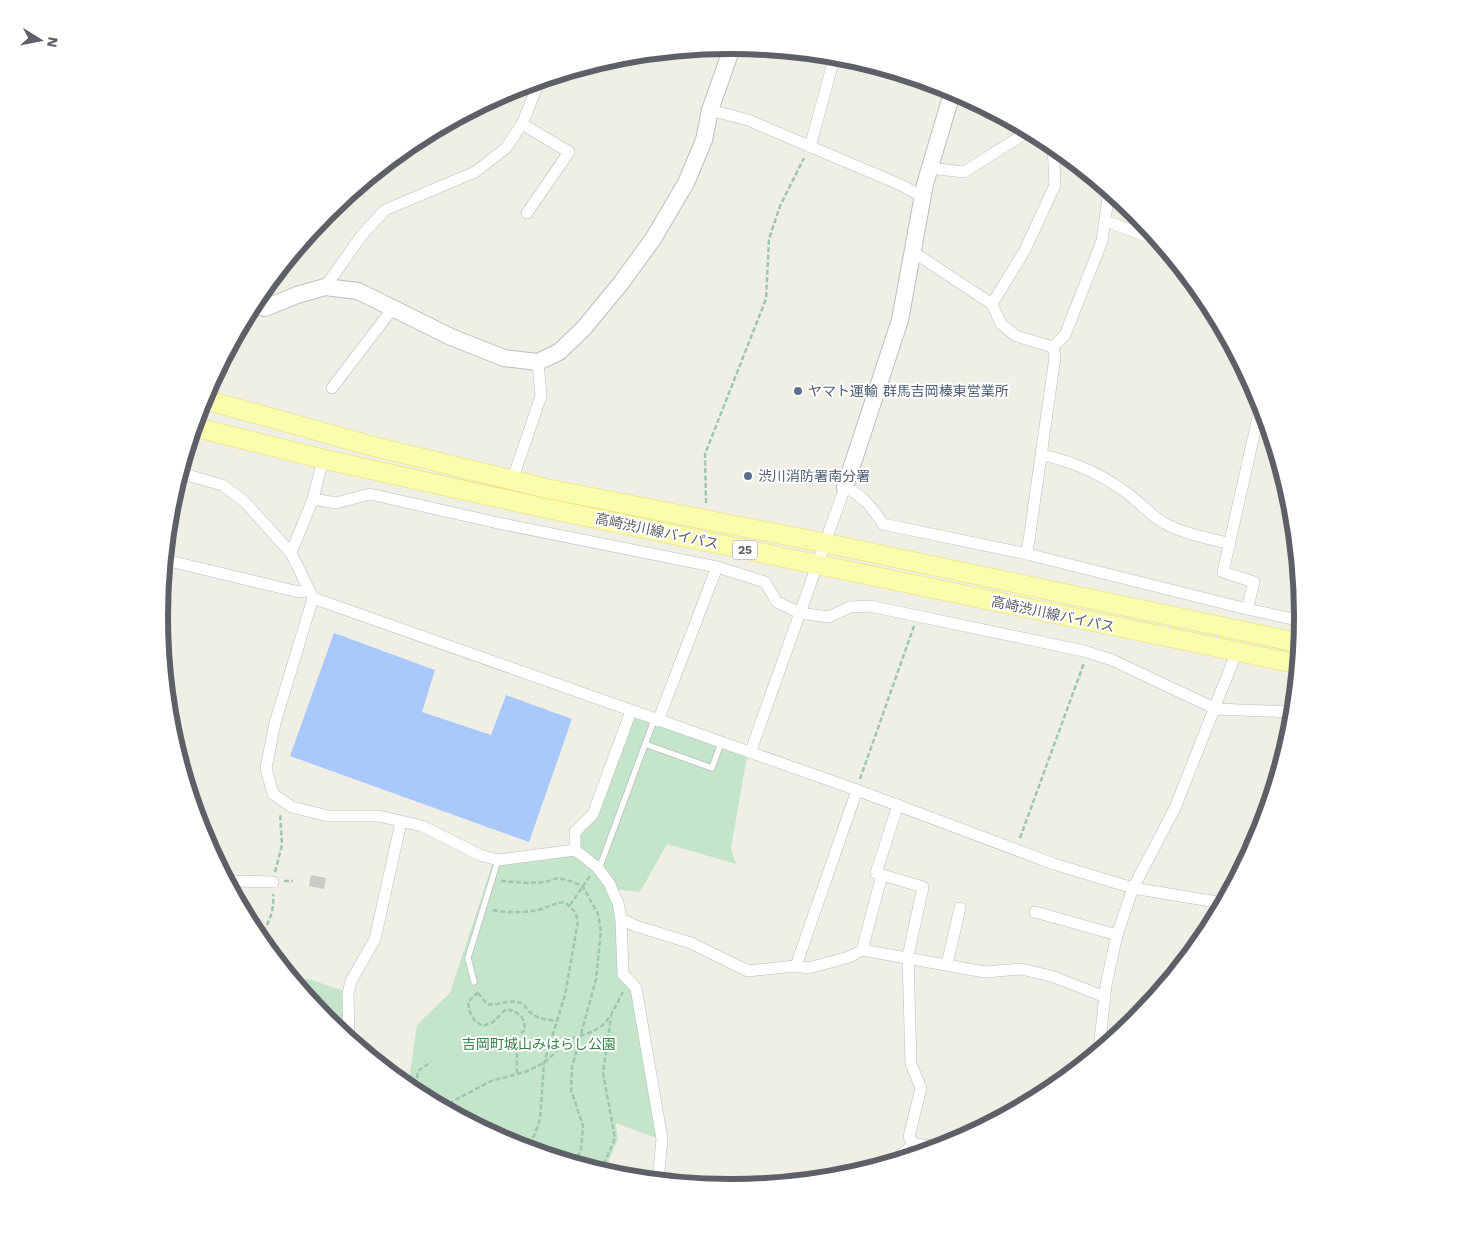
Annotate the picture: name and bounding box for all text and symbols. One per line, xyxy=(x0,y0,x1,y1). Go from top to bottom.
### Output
north arrow xyxy=(15,15,65,65)
text: N xyxy=(44,36,62,49)
place label: ヤマト運輸 群馬吉岡榛東営業所 xyxy=(808,383,1009,399)
marker: ヤマト運輸 群馬吉岡榛東営業所 xyxy=(792,385,804,397)
place label: 渋川消防署南分署 xyxy=(758,468,870,484)
marker: 渋川消防署南分署 xyxy=(742,470,754,482)
street label: 高崎渋川線バイパス xyxy=(594,510,720,552)
road number: 25 xyxy=(732,540,758,560)
street label: 高崎渋川線バイパス xyxy=(990,593,1116,635)
park label: 吉岡町城山みはらし公園 xyxy=(462,1036,616,1052)

